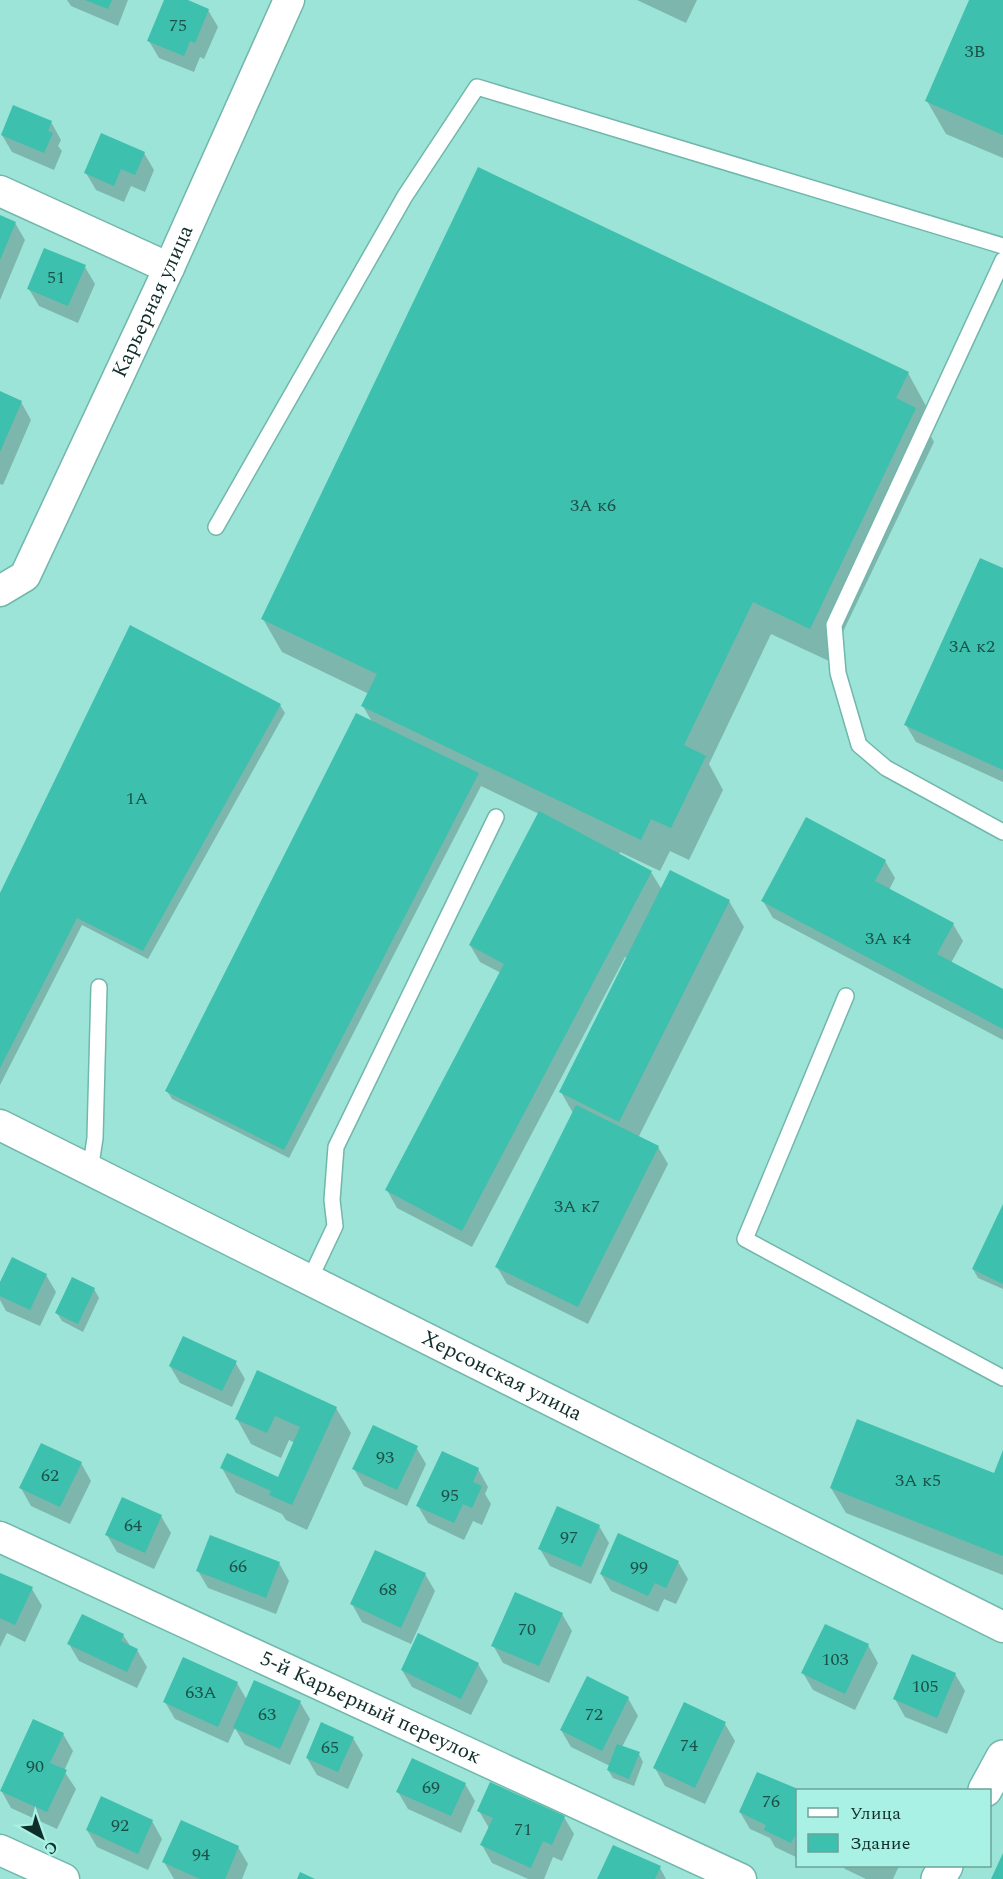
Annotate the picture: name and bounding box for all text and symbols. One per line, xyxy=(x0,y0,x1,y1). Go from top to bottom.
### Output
house number: 75 xyxy=(169,12,187,39)
house number: 3В xyxy=(965,38,985,65)
street label: Карьерная улица xyxy=(104,219,202,383)
house number: 51 xyxy=(47,264,65,291)
house number: 3А к6 xyxy=(570,492,616,519)
house number: 3А к2 xyxy=(949,633,995,660)
house number: 1А xyxy=(126,785,148,812)
house number: 3А к4 xyxy=(865,925,911,952)
house number: 3А к7 xyxy=(554,1193,600,1220)
street label: Херсонская улица xyxy=(416,1322,588,1430)
house number: 93 xyxy=(376,1444,394,1471)
house number: 62 xyxy=(41,1462,59,1489)
house number: 3А к5 xyxy=(895,1467,941,1494)
house number: 95 xyxy=(441,1482,459,1509)
house number: 64 xyxy=(124,1512,142,1539)
house number: 97 xyxy=(560,1524,578,1551)
house number: 66 xyxy=(229,1553,247,1580)
house number: 99 xyxy=(630,1554,648,1581)
house number: 68 xyxy=(379,1576,397,1603)
house number: 70 xyxy=(518,1616,536,1643)
street label: 5-й Карьерный переулок xyxy=(255,1643,487,1773)
house number: 103 xyxy=(822,1646,849,1673)
house number: 105 xyxy=(912,1673,939,1700)
house number: 63А xyxy=(185,1679,217,1706)
house number: 63 xyxy=(258,1701,276,1728)
house number: 72 xyxy=(585,1701,603,1728)
house number: 74 xyxy=(680,1732,698,1759)
house number: 65 xyxy=(321,1734,339,1761)
house number: 90 xyxy=(26,1753,44,1780)
house number: 69 xyxy=(422,1774,440,1801)
house number: 76 xyxy=(762,1788,780,1815)
legend xyxy=(796,1789,991,1867)
text: Улица xyxy=(850,1800,901,1827)
north arrow xyxy=(12,1807,72,1867)
house number: 92 xyxy=(111,1812,129,1839)
house number: 71 xyxy=(514,1816,532,1843)
text: Здание xyxy=(850,1830,910,1857)
text: С xyxy=(39,1835,63,1861)
house number: 94 xyxy=(192,1841,210,1868)

